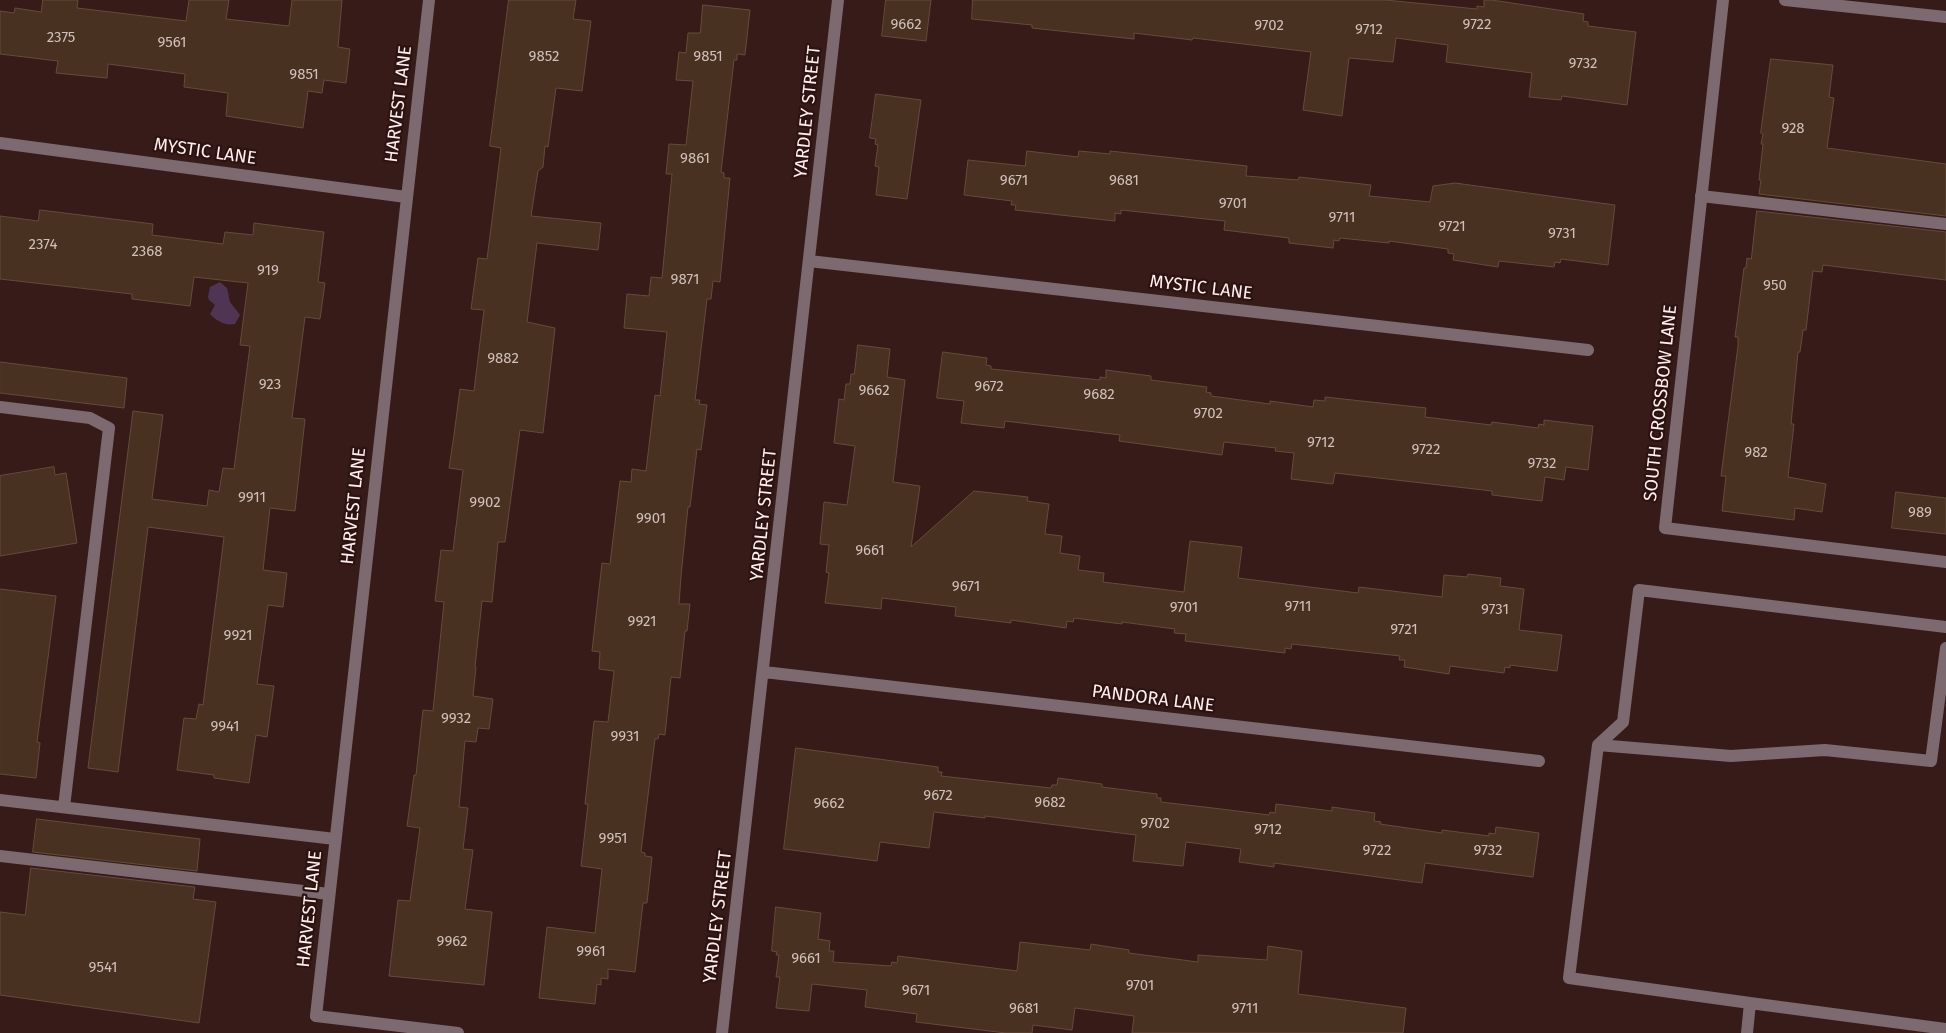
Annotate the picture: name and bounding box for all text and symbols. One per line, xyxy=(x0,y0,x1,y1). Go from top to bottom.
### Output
house number: 9662 xyxy=(890,16,922,34)
house number: 9722 xyxy=(1463,16,1491,34)
house number: 9702 xyxy=(1254,17,1284,35)
house number: 9712 xyxy=(1355,21,1383,39)
house number: 2375 xyxy=(47,29,75,47)
house number: 9561 xyxy=(157,34,187,52)
street label: HARVEST LANE xyxy=(381,44,417,164)
street label: YARDLEY STREET xyxy=(790,45,826,179)
house number: 9852 xyxy=(529,48,559,66)
house number: 9851 xyxy=(693,48,723,66)
house number: 9732 xyxy=(1569,55,1597,73)
house number: 9851 xyxy=(289,66,319,84)
house number: 928 xyxy=(1781,120,1805,138)
street label: MYSTIC LANE xyxy=(152,134,258,170)
house number: 9861 xyxy=(680,150,710,168)
house number: 9671 xyxy=(1000,172,1028,190)
house number: 9681 xyxy=(1109,172,1139,190)
house number: 9701 xyxy=(1219,195,1247,213)
house number: 9711 xyxy=(1329,209,1355,227)
house number: 9721 xyxy=(1438,218,1466,236)
house number: 9731 xyxy=(1548,225,1576,243)
house number: 2374 xyxy=(29,236,57,254)
house number: 2368 xyxy=(131,243,163,261)
house number: 919 xyxy=(257,262,279,280)
house number: 9871 xyxy=(671,271,699,289)
street label: MYSTIC LANE xyxy=(1148,271,1254,305)
house number: 950 xyxy=(1763,277,1787,295)
street label: SOUTH CROSSBOW LANE xyxy=(1640,304,1682,502)
house number: 9882 xyxy=(487,350,519,368)
house number: 923 xyxy=(259,376,281,394)
house number: 9672 xyxy=(974,378,1004,396)
house number: 9662 xyxy=(858,382,890,400)
house number: 9682 xyxy=(1083,386,1115,404)
house number: 9702 xyxy=(1193,405,1223,423)
house number: 9712 xyxy=(1307,434,1335,452)
house number: 9722 xyxy=(1412,441,1440,459)
house number: 982 xyxy=(1744,444,1768,462)
street label: HARVEST LANE xyxy=(337,446,371,566)
street label: YARDLEY STREET xyxy=(746,448,782,582)
house number: 9732 xyxy=(1528,455,1556,473)
house number: 9911 xyxy=(238,489,266,507)
house number: 9902 xyxy=(469,494,501,512)
house number: 989 xyxy=(1908,504,1932,522)
house number: 9901 xyxy=(636,510,666,528)
house number: 9661 xyxy=(855,542,885,560)
house number: 9671 xyxy=(952,578,980,596)
house number: 9711 xyxy=(1285,598,1311,616)
house number: 9701 xyxy=(1170,599,1198,617)
house number: 9731 xyxy=(1481,601,1509,619)
house number: 9921 xyxy=(628,613,656,631)
house number: 9721 xyxy=(1390,621,1418,639)
house number: 9921 xyxy=(224,627,252,645)
street label: PANDORA LANE xyxy=(1091,681,1215,717)
house number: 9932 xyxy=(441,710,471,728)
house number: 9941 xyxy=(210,718,240,736)
house number: 9931 xyxy=(610,728,640,746)
house number: 9672 xyxy=(923,787,953,805)
house number: 9682 xyxy=(1034,794,1066,812)
house number: 9662 xyxy=(813,795,845,813)
house number: 9702 xyxy=(1140,815,1170,833)
house number: 9712 xyxy=(1254,821,1282,839)
house number: 9951 xyxy=(599,830,627,848)
house number: 9722 xyxy=(1363,842,1391,860)
house number: 9732 xyxy=(1474,842,1502,860)
street label: HARVEST LANE xyxy=(293,849,327,969)
street label: YARDLEY STREET xyxy=(699,850,737,984)
house number: 9962 xyxy=(437,933,467,951)
house number: 9961 xyxy=(576,943,606,961)
house number: 9661 xyxy=(791,950,821,968)
house number: 9541 xyxy=(89,959,117,977)
house number: 9701 xyxy=(1126,977,1154,995)
house number: 9671 xyxy=(902,982,930,1000)
house number: 9681 xyxy=(1009,1000,1039,1018)
house number: 9711 xyxy=(1232,1000,1258,1018)

